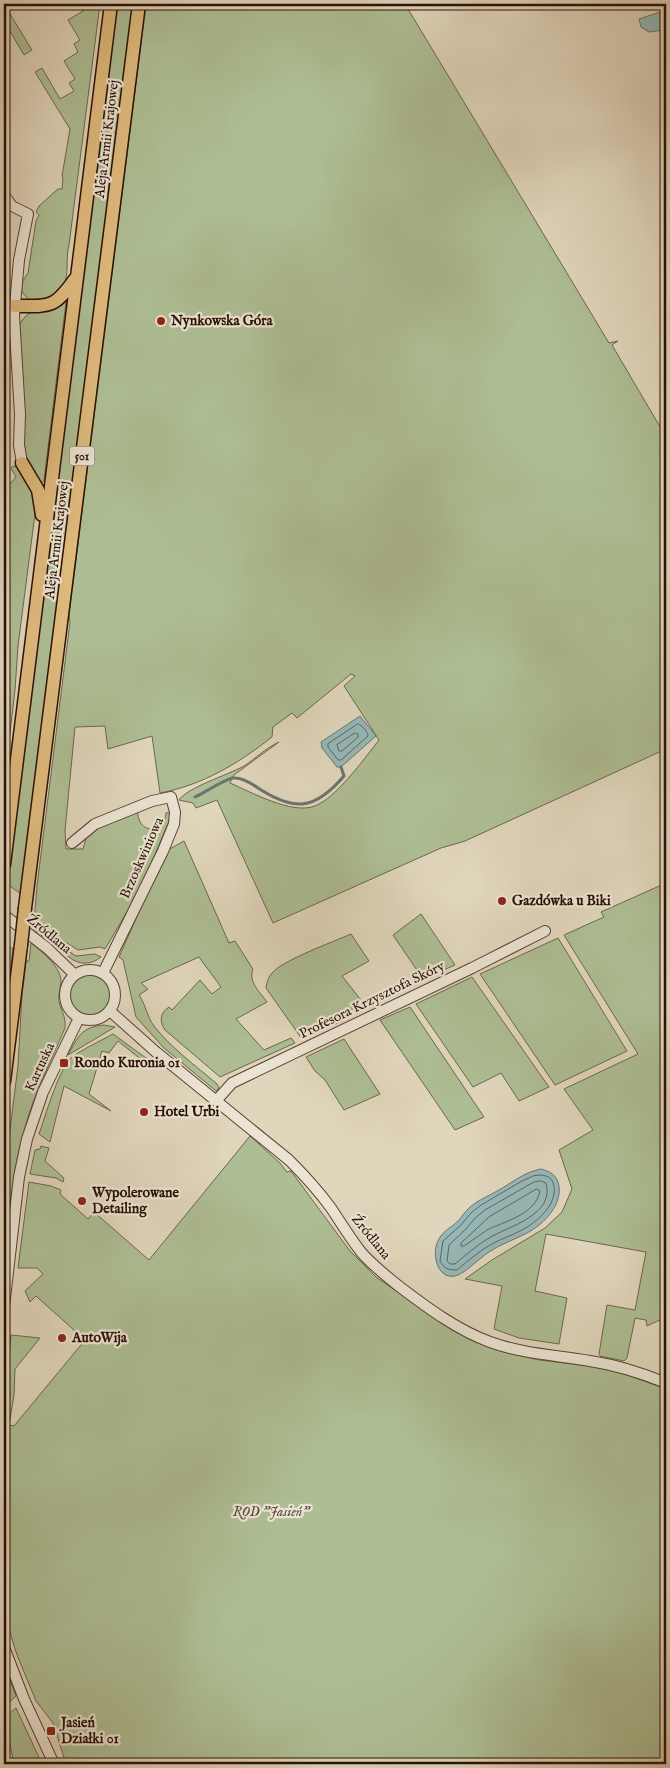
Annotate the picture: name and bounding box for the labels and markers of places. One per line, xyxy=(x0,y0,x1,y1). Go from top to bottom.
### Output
place label: Nynkowska Góra xyxy=(170,312,273,330)
marker: Nynkowska Góra xyxy=(155,315,167,327)
place label: Gazdówka u Biki xyxy=(512,892,611,910)
marker: Gazdówka u Biki xyxy=(496,895,508,907)
place label: Rondo Kuronia 01 xyxy=(74,1054,180,1072)
marker: Rondo Kuronia 01 xyxy=(58,1057,70,1069)
place label: Hotel Urbi xyxy=(154,1103,220,1121)
marker: Hotel Urbi xyxy=(138,1106,150,1118)
place label: Wypolerowane Detailing xyxy=(91,1184,180,1218)
marker: Wypolerowane Detailing xyxy=(76,1195,88,1207)
place label: AutoWija xyxy=(71,1329,128,1347)
marker: AutoWija xyxy=(56,1332,68,1344)
place label: Jasień Działki 01 xyxy=(59,1714,119,1748)
marker: Jasień Działki 01 xyxy=(45,1725,57,1737)

